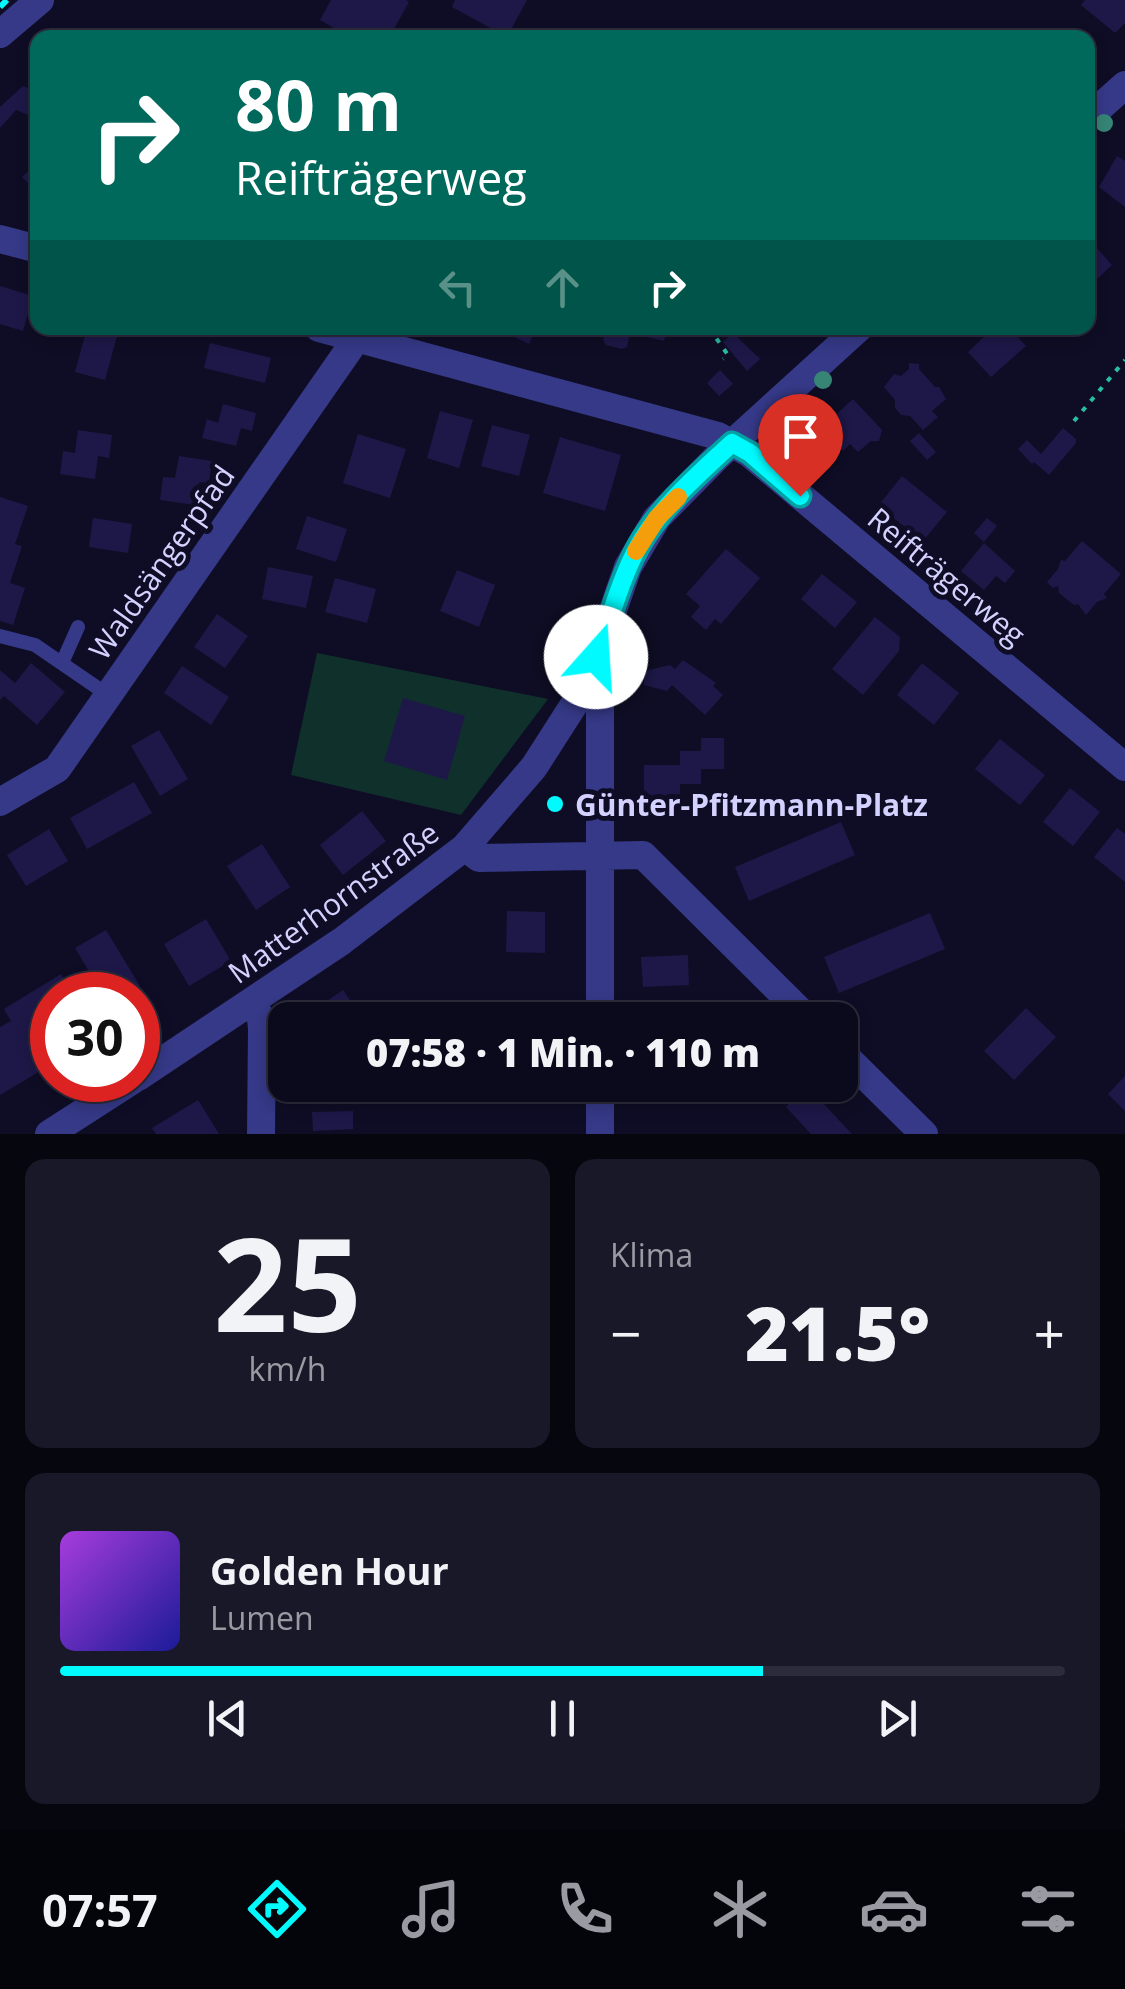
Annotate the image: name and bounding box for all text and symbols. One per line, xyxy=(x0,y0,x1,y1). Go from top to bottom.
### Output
text: 80 m xyxy=(235,56,402,152)
icon: right xyxy=(70,70,200,200)
text: Reifträgerweg xyxy=(235,147,527,208)
icon: left xyxy=(430,260,485,315)
icon: ahead xyxy=(535,260,590,315)
icon: right xyxy=(640,260,695,315)
pin xyxy=(758,394,843,497)
icon: arrive xyxy=(773,409,828,464)
street label: Waldsängerpfad xyxy=(79,457,243,667)
street label: Reifträgerweg xyxy=(859,498,1035,654)
position arrow xyxy=(544,605,648,709)
place label: Günter-Pfitzmann-Platz xyxy=(575,784,928,825)
marker: Günter-Pfitzmann-Platz xyxy=(544,793,566,815)
street label: Matterhornstraße xyxy=(220,812,446,992)
speed limit sign: 30 xyxy=(30,972,160,1102)
text: 07:58 · 1 Min. · 110 m xyxy=(366,1026,760,1078)
text: 25 xyxy=(213,1193,362,1370)
text: Klima xyxy=(610,1233,693,1276)
text: 21.5° xyxy=(745,1281,930,1383)
text: − xyxy=(610,1295,641,1370)
text: + xyxy=(1034,1295,1065,1370)
text: km/h xyxy=(249,1347,326,1390)
text: Golden Hour xyxy=(210,1544,449,1596)
text: Lumen xyxy=(210,1596,314,1639)
icon: previous xyxy=(200,1691,255,1746)
icon: pause xyxy=(535,1691,590,1746)
icon: next xyxy=(870,1691,925,1746)
icon: directions xyxy=(242,1874,312,1944)
icon: music xyxy=(396,1874,466,1944)
icon: phone xyxy=(550,1874,620,1944)
icon: climate xyxy=(705,1874,775,1944)
icon: car xyxy=(859,1874,929,1944)
icon: filters xyxy=(1013,1874,1083,1944)
text: 07:57 xyxy=(42,1879,158,1940)

